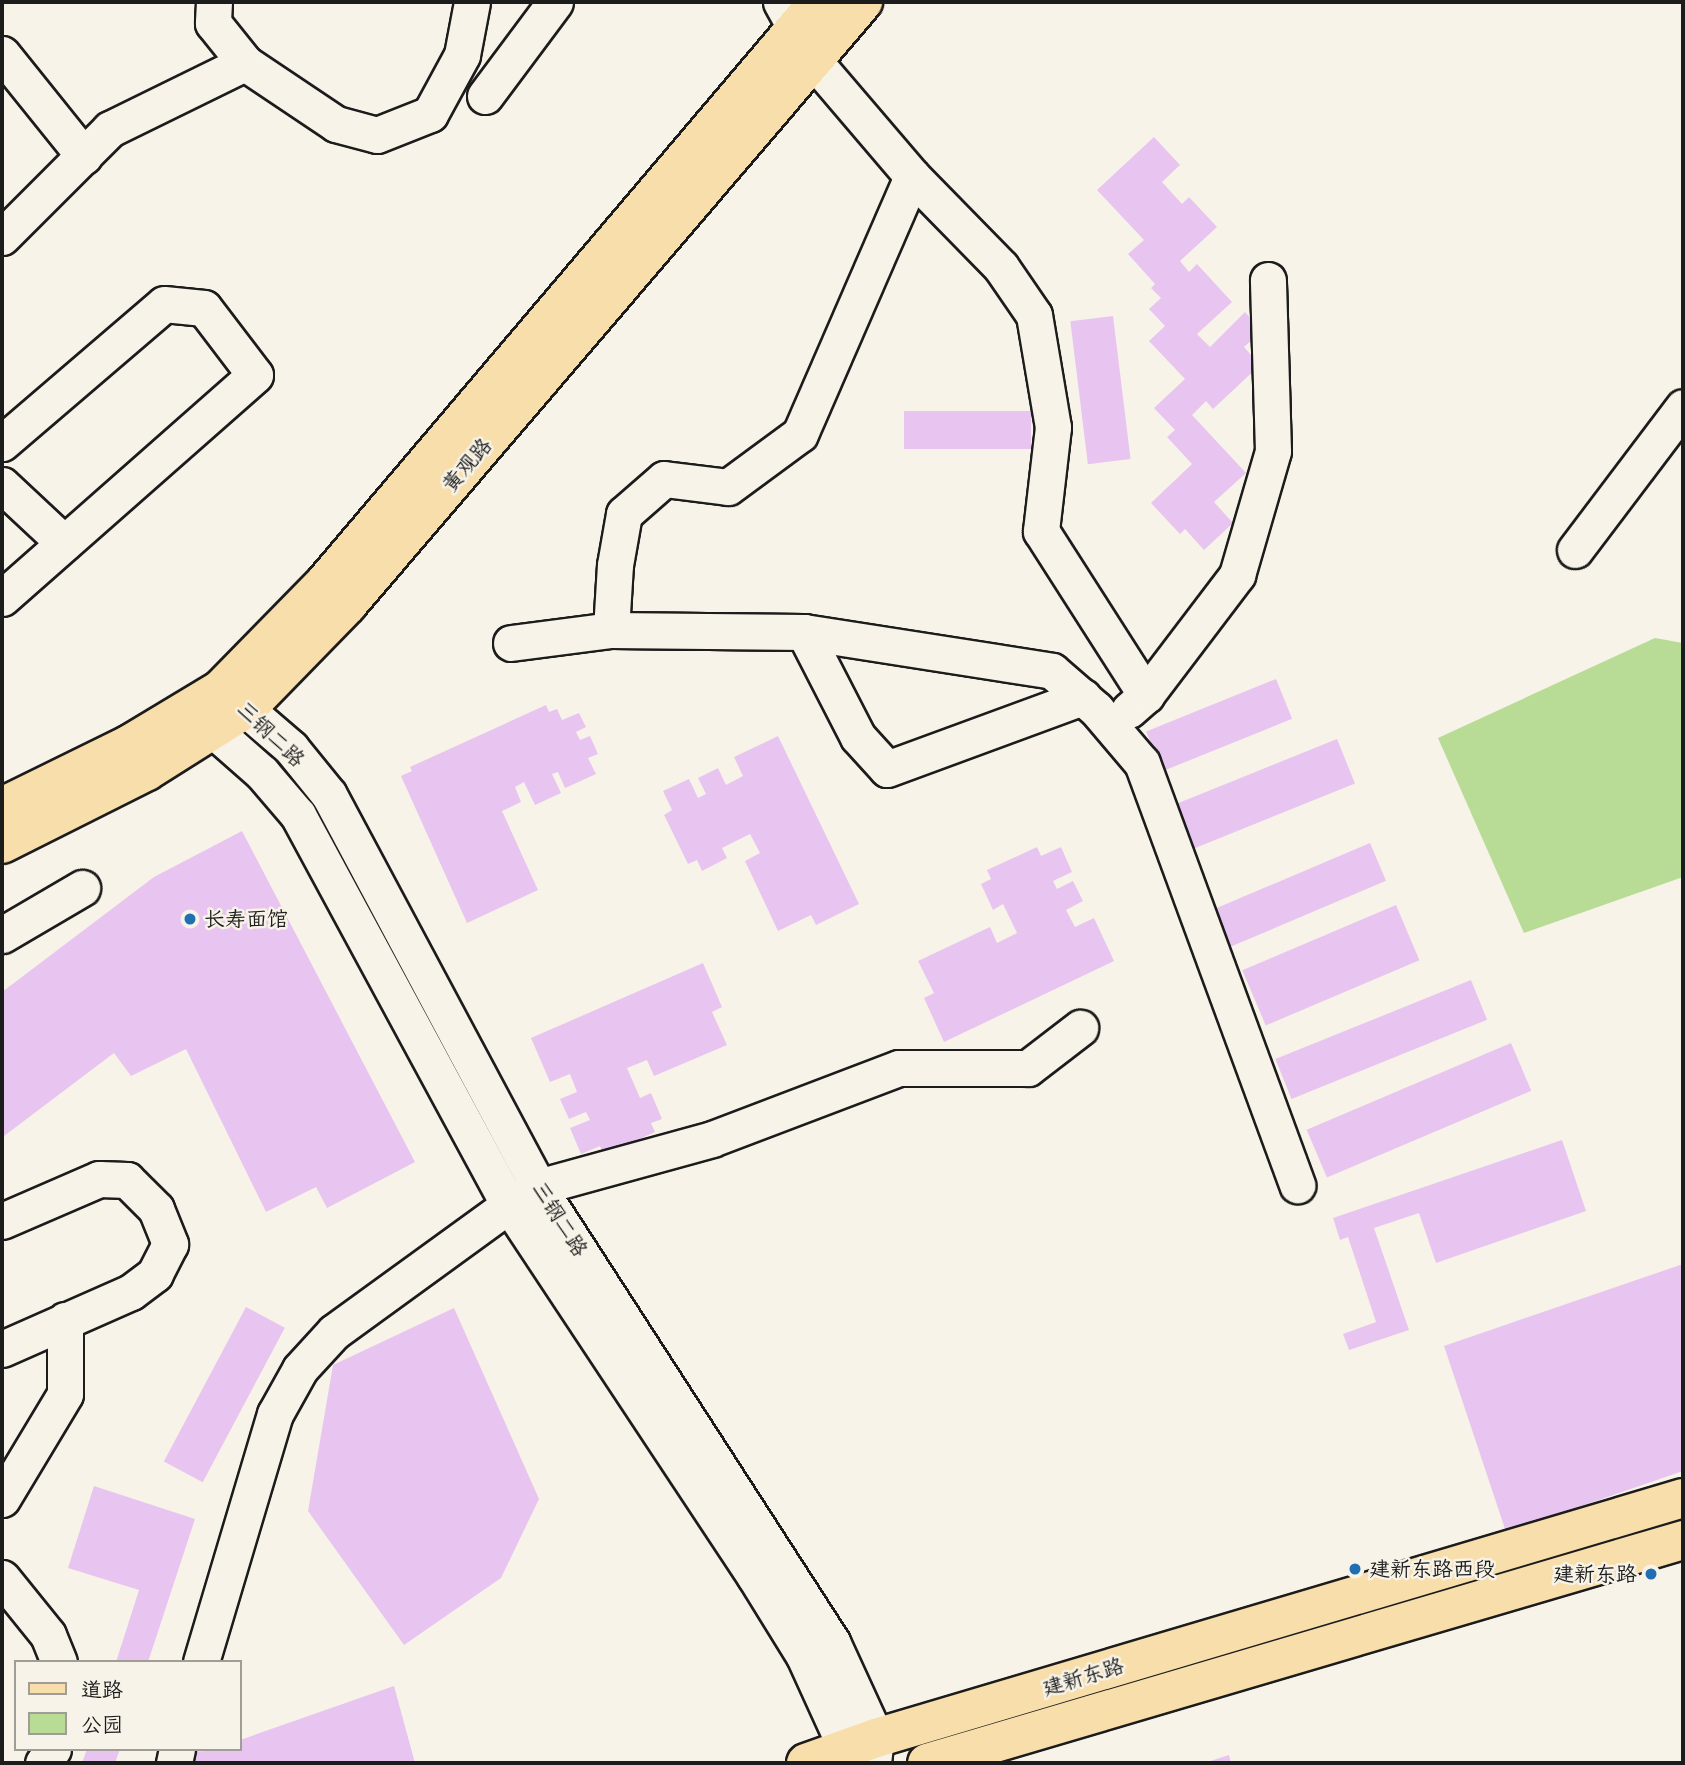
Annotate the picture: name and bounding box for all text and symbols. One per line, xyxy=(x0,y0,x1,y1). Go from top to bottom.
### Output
street label: 黄观路 xyxy=(437,433,497,497)
street label: 三钢二路 xyxy=(232,696,310,772)
place label: 长寿面馆 xyxy=(204,906,288,932)
marker: 长寿面馆 xyxy=(182,911,198,927)
street label: 三钢二路 xyxy=(527,1177,593,1261)
place label: 建新东路西段 xyxy=(1369,1556,1495,1582)
marker: 建新东路西段 xyxy=(1347,1561,1363,1577)
place label: 建新东路 xyxy=(1553,1561,1637,1587)
marker: 建新东路 xyxy=(1643,1566,1659,1582)
street label: 建新东路 xyxy=(1039,1653,1127,1701)
legend xyxy=(14,1660,242,1751)
text: 道路 xyxy=(81,1677,123,1702)
text: 公园 xyxy=(81,1712,123,1737)

